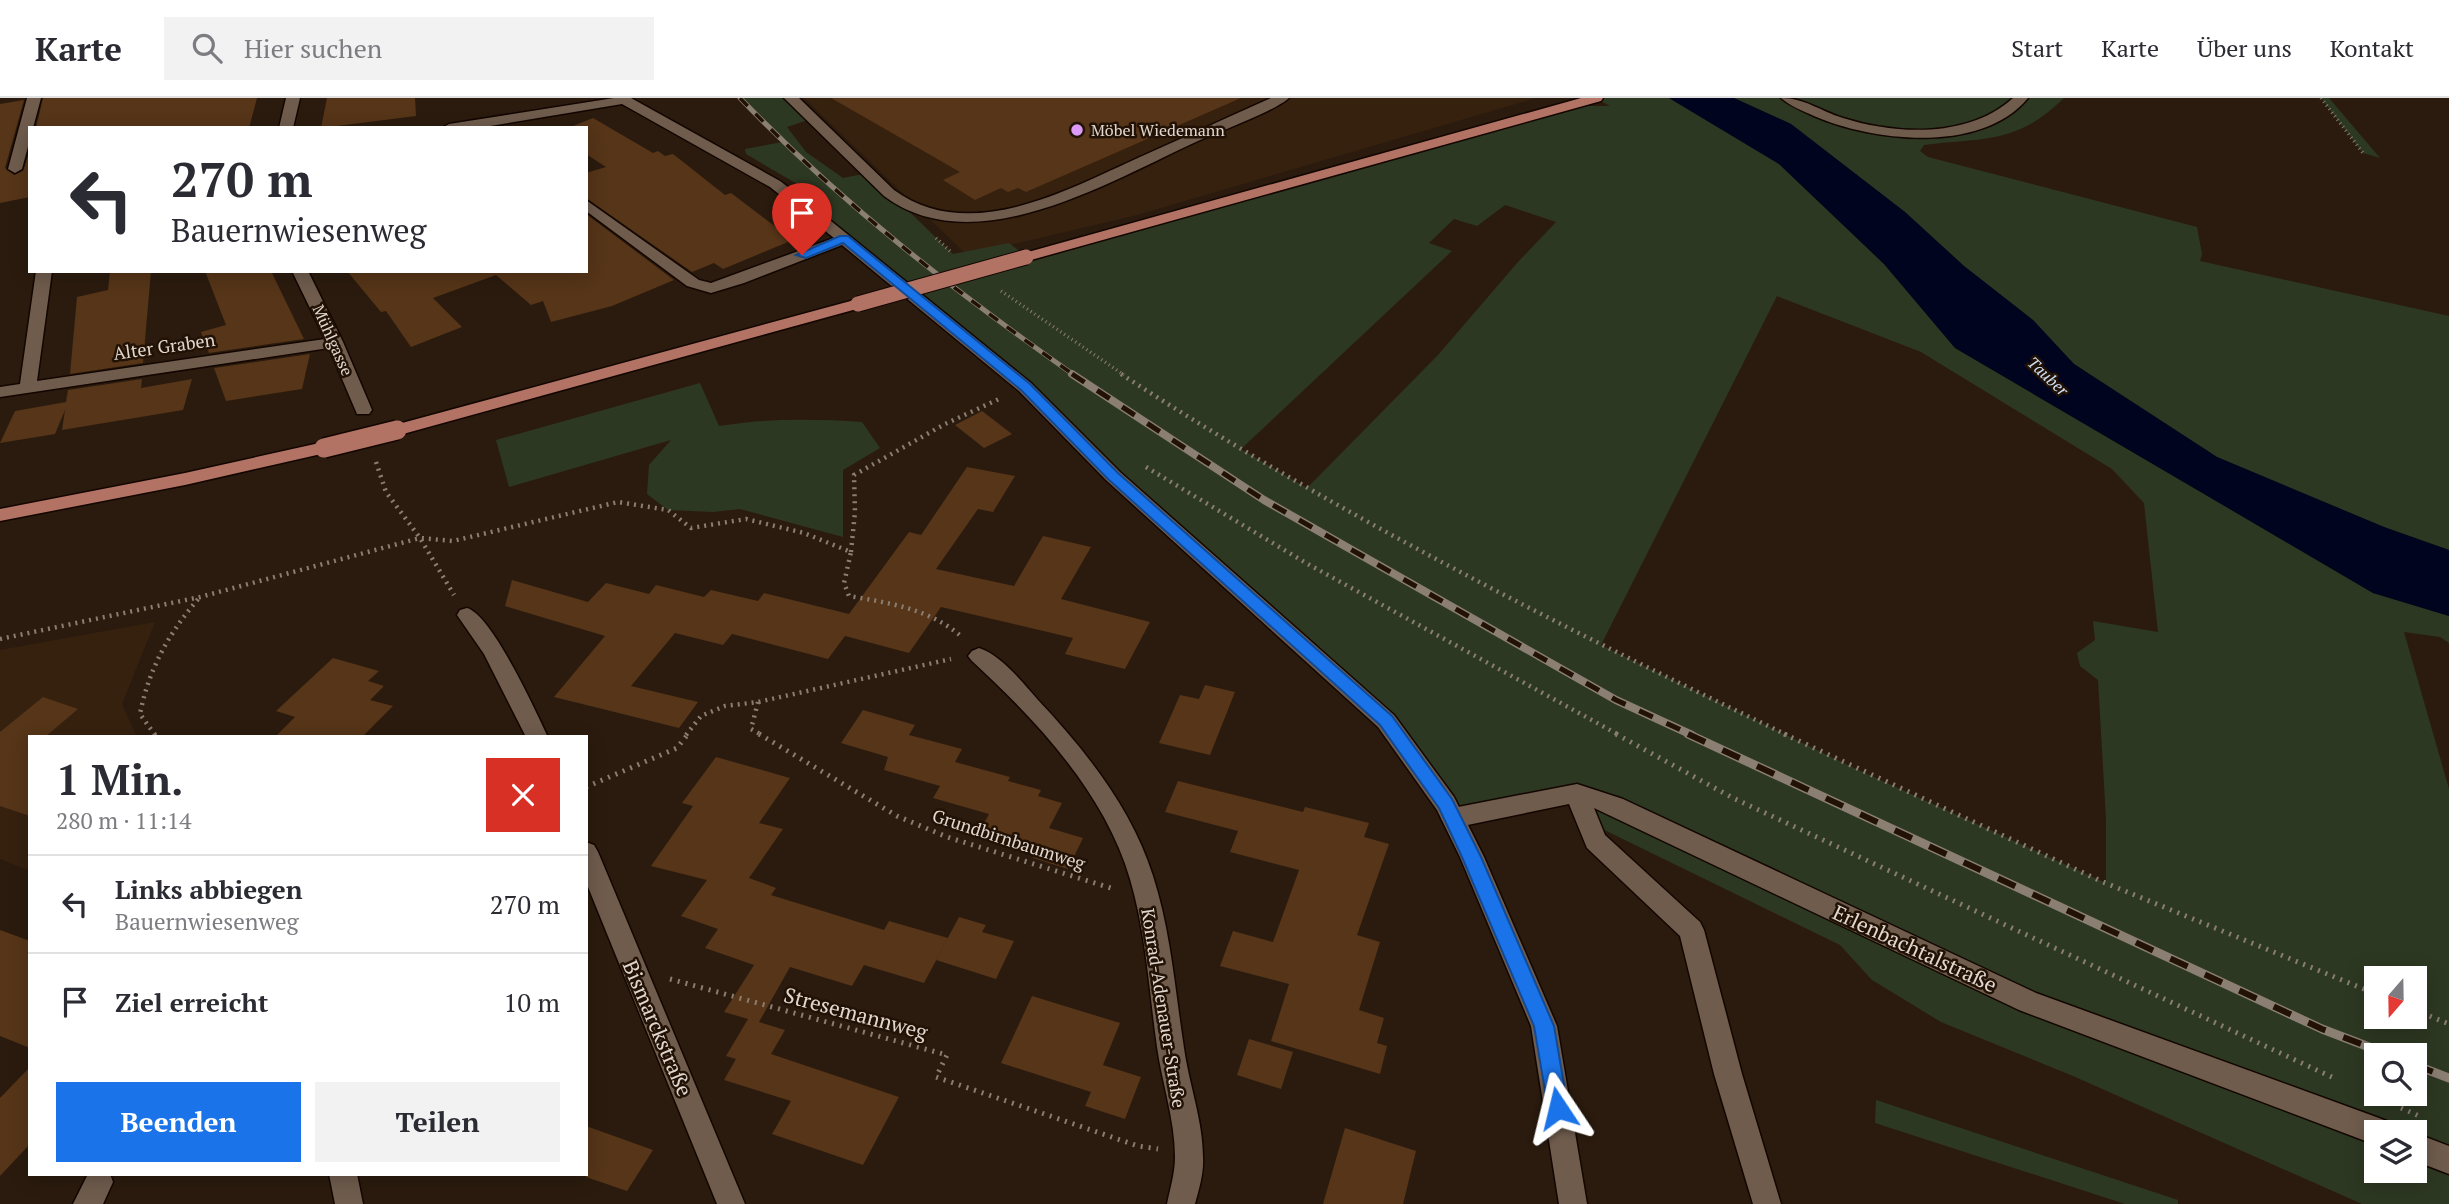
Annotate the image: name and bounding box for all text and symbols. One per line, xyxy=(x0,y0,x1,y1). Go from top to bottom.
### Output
search box xyxy=(164,17,654,80)
text: Karte xyxy=(35,27,122,70)
icon: search xyxy=(188,29,226,67)
text: Hier suchen xyxy=(244,31,382,65)
text: Start xyxy=(2011,32,2063,64)
text: Karte xyxy=(2101,32,2159,64)
text: Über uns xyxy=(2197,32,2292,64)
text: Kontakt xyxy=(2330,32,2414,64)
place label: Möbel Wiedemann xyxy=(1091,119,1225,141)
marker: Möbel Wiedemann xyxy=(1069,122,1085,138)
text: 270 m xyxy=(171,146,313,211)
icon: left xyxy=(56,154,147,245)
pin xyxy=(772,183,832,255)
icon: arrive xyxy=(783,194,821,232)
text: Bauernwiesenweg xyxy=(171,209,426,251)
street label: Mühlgasse xyxy=(308,301,358,379)
street label: Alter Graben xyxy=(111,327,217,365)
water label: Tauber xyxy=(2023,351,2074,401)
text: 1 Min. xyxy=(56,751,184,807)
button: close xyxy=(486,758,560,832)
street label: Grundbirnbaumweg xyxy=(930,803,1089,875)
text: 280 m · 11:14 xyxy=(56,805,191,836)
text: Links abbiegen xyxy=(115,872,303,906)
icon: left xyxy=(56,885,94,923)
text: 270 m xyxy=(490,887,560,921)
street label: Erlenbachtalstraße xyxy=(1828,898,2002,998)
text: Bauernwiesenweg xyxy=(115,906,299,937)
street label: Konrad-Adenauer-Straße xyxy=(1136,907,1192,1109)
street label: Bismarckstraße xyxy=(617,956,699,1100)
north arrow xyxy=(2364,966,2427,1029)
map controls xyxy=(2364,966,2427,1183)
street label: Stresemannweg xyxy=(781,980,932,1046)
icon: arrive xyxy=(56,983,94,1021)
text: Ziel erreicht xyxy=(115,985,268,1019)
text: 10 m xyxy=(504,985,560,1019)
button: search xyxy=(2364,1043,2427,1106)
position arrow xyxy=(1521,1071,1595,1145)
button: Beenden xyxy=(56,1082,301,1162)
button: Teilen xyxy=(315,1082,560,1162)
button: layers xyxy=(2364,1120,2427,1183)

